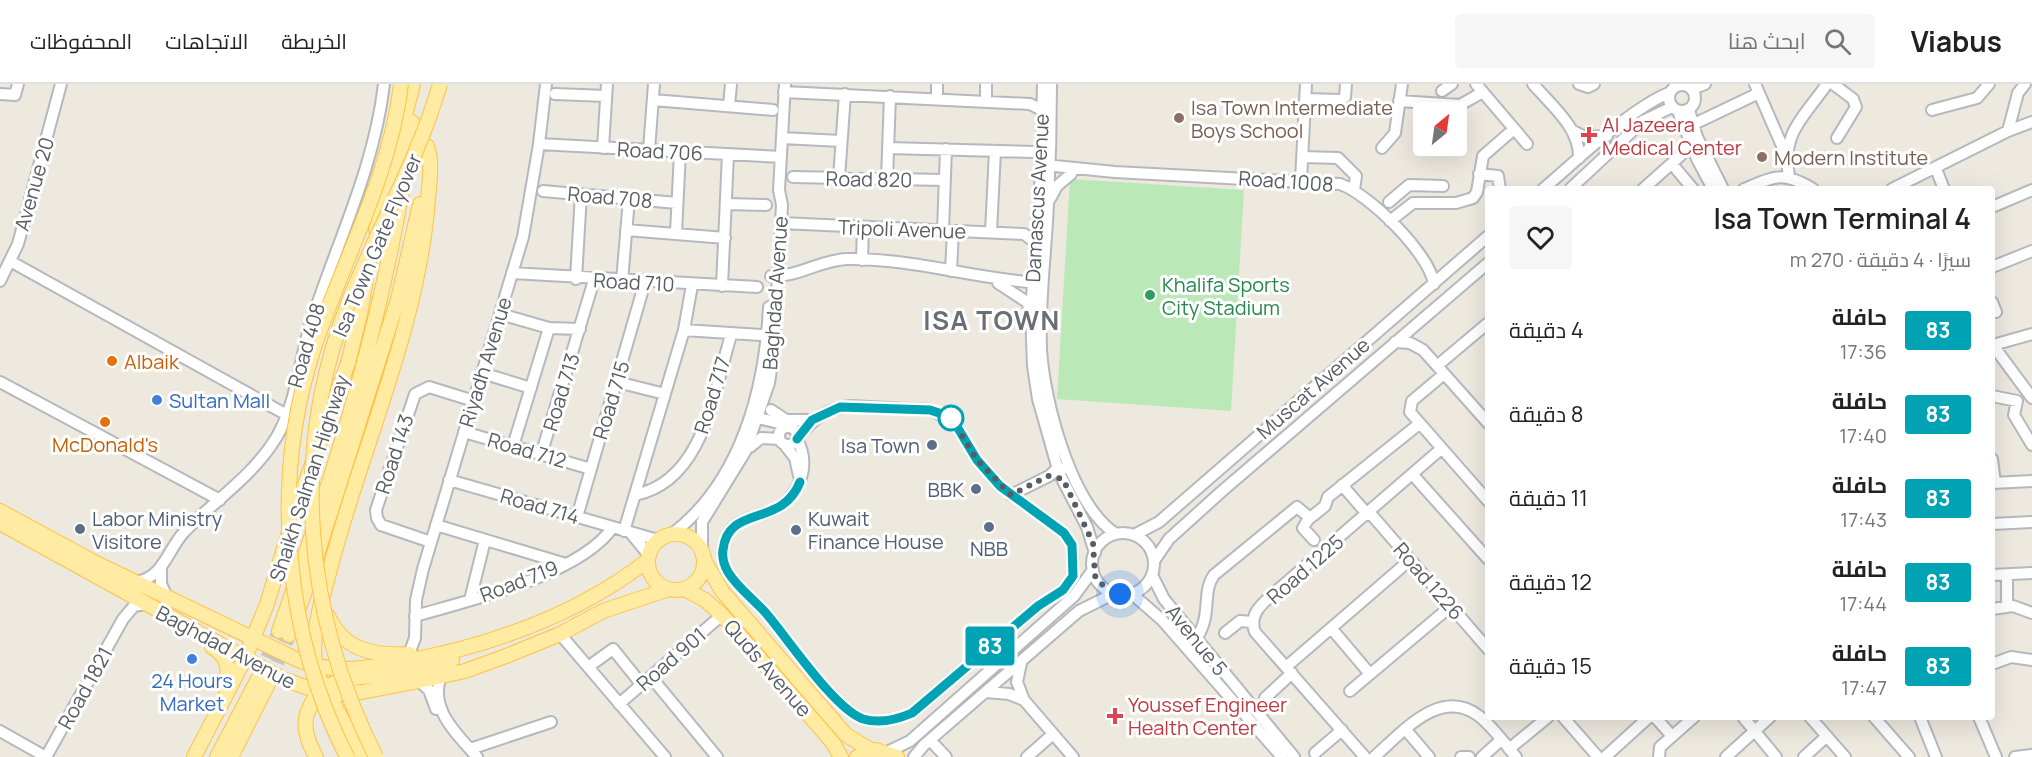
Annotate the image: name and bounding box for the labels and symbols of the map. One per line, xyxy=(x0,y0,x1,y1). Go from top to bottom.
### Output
place label: Isa Town Intermediate Boys School xyxy=(1191,94,1393,144)
north arrow xyxy=(1413,102,1467,156)
marker: Isa Town Intermediate Boys School xyxy=(1172,111,1186,125)
place label: Al Jazeera Medical Center xyxy=(1602,111,1742,161)
street label: Damascus Avenue xyxy=(1019,113,1055,283)
marker: Al Jazeera Medical Center xyxy=(1580,126,1598,144)
street label: Avenue 20 xyxy=(8,134,60,234)
street label: Road 706 xyxy=(616,135,704,167)
place label: Modern Institute xyxy=(1774,144,1928,171)
street label: Isa Town Gate Flyover xyxy=(326,149,428,341)
marker: Modern Institute xyxy=(1755,150,1769,164)
street label: Road 1008 xyxy=(1238,164,1334,198)
street label: Road 820 xyxy=(825,165,913,193)
street label: Road 708 xyxy=(566,180,654,214)
street label: Tripoli Avenue xyxy=(837,213,967,245)
street label: Baghdad Avenue xyxy=(756,215,794,371)
street label: Road 710 xyxy=(593,266,675,298)
place label: Khalifa Sports City Stadium xyxy=(1162,271,1290,321)
marker: Khalifa Sports City Stadium xyxy=(1143,288,1157,302)
street label: Riyadh Avenue xyxy=(452,294,518,430)
street label: Road 408 xyxy=(281,299,331,391)
district label: ISA TOWN xyxy=(923,302,1061,338)
street label: Muscat Avenue xyxy=(1251,331,1375,445)
place label: Albaik xyxy=(124,348,180,375)
street label: Road 713 xyxy=(536,350,586,434)
street label: Road 717 xyxy=(688,353,736,437)
marker: Albaik xyxy=(105,354,119,368)
street label: Road 715 xyxy=(586,357,636,443)
street label: Shaikh Salman Highway xyxy=(263,371,355,585)
place label: Sultan Mall xyxy=(169,387,270,414)
marker: Sultan Mall xyxy=(150,393,164,407)
unlabelled marker xyxy=(938,405,964,431)
street label: Road 143 xyxy=(368,411,420,497)
marker: McDonald's xyxy=(98,415,112,429)
street label: Road 712 xyxy=(485,426,569,474)
place label: McDonald's xyxy=(52,431,158,458)
place label: Isa Town xyxy=(841,432,920,459)
marker: Isa Town xyxy=(925,438,939,452)
place label: BBK xyxy=(928,476,964,503)
street label: Road 714 xyxy=(497,482,583,530)
marker: BBK xyxy=(969,482,983,496)
place label: Labor Ministry Visitore xyxy=(92,505,223,555)
place label: Kuwait Finance House xyxy=(808,505,944,555)
marker: NBB xyxy=(982,520,996,534)
marker: Labor Ministry Visitore xyxy=(73,522,87,536)
marker: Kuwait Finance House xyxy=(789,523,803,537)
street label: Road 1225 xyxy=(1261,528,1349,610)
place label: NBB xyxy=(970,535,1008,562)
street label: Road 1226 xyxy=(1388,537,1470,625)
street label: Road 719 xyxy=(476,554,562,608)
your location xyxy=(1105,579,1135,609)
street label: Baghdad Avenue xyxy=(152,599,300,695)
street label: Avenue 5 xyxy=(1160,599,1234,681)
street label: Quds Avenue xyxy=(718,613,818,723)
street label: Road 901 xyxy=(631,621,711,697)
line badge: 83 xyxy=(963,626,1017,666)
street label: Road 1821 xyxy=(51,642,119,734)
marker: 24 Hours Market xyxy=(185,652,199,666)
place label: 24 Hours Market xyxy=(151,667,233,717)
place label: Youssef Engineer Health Center xyxy=(1128,691,1287,741)
marker: Youssef Engineer Health Center xyxy=(1106,707,1124,725)

